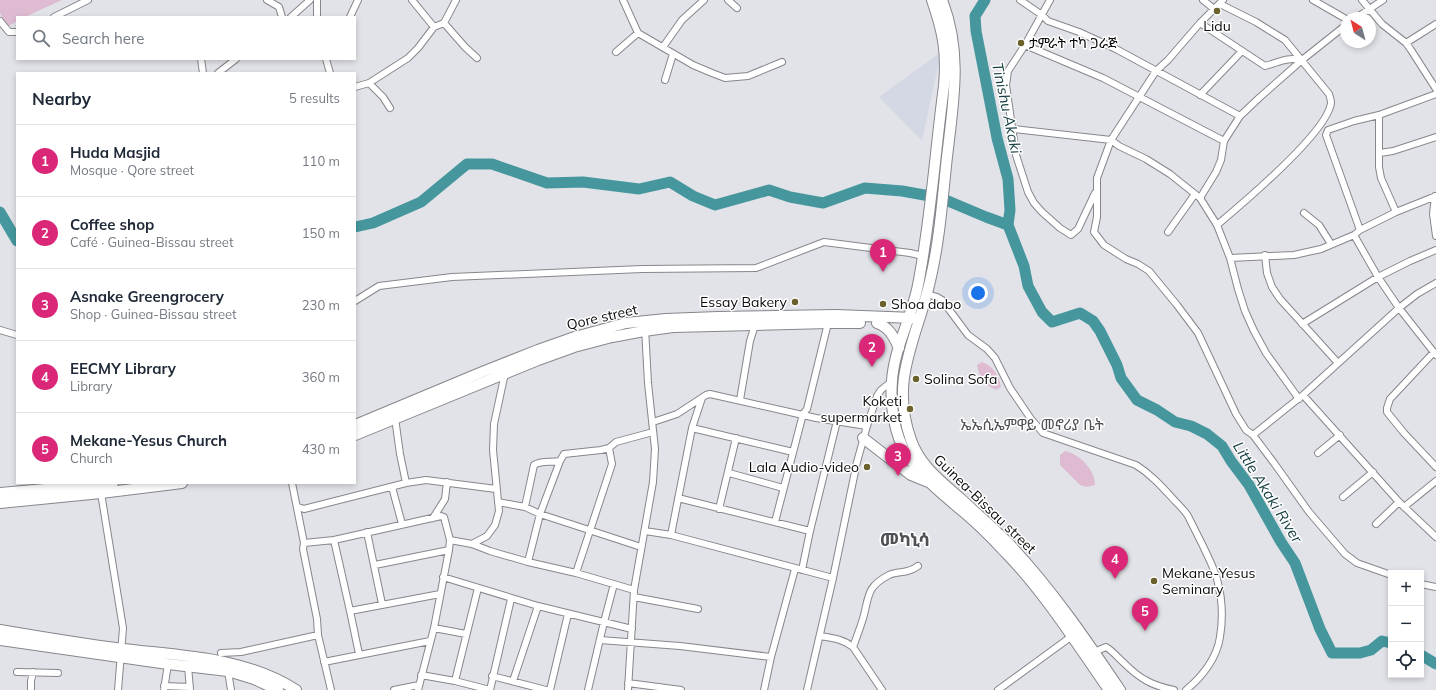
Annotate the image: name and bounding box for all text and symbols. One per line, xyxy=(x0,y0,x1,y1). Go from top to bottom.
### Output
marker: Lidu xyxy=(1212,6,1222,16)
north arrow xyxy=(1340,12,1376,48)
search box xyxy=(16,16,356,60)
place label: Lidu xyxy=(1203,17,1231,35)
icon: search xyxy=(30,27,52,49)
text: Search here xyxy=(62,29,144,48)
place label: ታምራት ተካ ጋራጅ xyxy=(1029,34,1118,52)
marker: ታምራት ተካ ጋራጅ xyxy=(1016,38,1026,48)
water label: Tinishu Akaki xyxy=(988,61,1026,156)
text: Nearby xyxy=(32,88,91,109)
text: 5 results xyxy=(289,90,340,106)
text: Huda Masjid xyxy=(70,143,160,162)
text: 1 xyxy=(41,153,49,169)
text: 110 m xyxy=(302,153,340,169)
text: Mosque · Qore street xyxy=(70,162,194,178)
text: Coffee shop xyxy=(70,215,154,234)
text: 2 xyxy=(41,225,49,241)
text: 150 m xyxy=(302,225,340,241)
text: Café · Guinea-Bissau street xyxy=(70,234,234,250)
pin: 1 xyxy=(870,239,896,272)
your location xyxy=(968,283,988,303)
text: Asnake Greengrocery xyxy=(70,287,224,306)
place label: Essay Bakery xyxy=(700,293,788,311)
place label: Shoa dabo xyxy=(891,295,961,313)
text: 3 xyxy=(41,297,49,313)
text: 230 m xyxy=(302,297,340,313)
marker: Essay Bakery xyxy=(790,297,800,307)
marker: Shoa dabo xyxy=(878,299,888,309)
street label: Qore street xyxy=(565,300,639,334)
text: Shop · Guinea-Bissau street xyxy=(70,306,237,322)
pin: 2 xyxy=(859,334,885,367)
text: EECMY Library xyxy=(70,359,176,378)
text: 4 xyxy=(41,369,49,385)
text: 360 m xyxy=(302,369,340,385)
place label: Solina Sofa xyxy=(924,370,997,388)
marker: Solina Sofa xyxy=(911,374,921,384)
text: Library xyxy=(70,378,112,394)
place label: Koketi supermarket xyxy=(821,392,902,426)
marker: Koketi supermarket xyxy=(905,404,915,414)
district label: ኤኤሲኤምዋይ መኖሪያ ቤት xyxy=(960,415,1104,434)
text: Mekane-Yesus Church xyxy=(70,431,227,450)
water label: Little Akaki River xyxy=(1229,438,1307,547)
text: 5 xyxy=(41,441,49,457)
text: 430 m xyxy=(302,441,340,457)
pin: 3 xyxy=(885,443,911,476)
text: Church xyxy=(70,450,113,466)
street label: Guinea-Bissau street xyxy=(930,450,1040,558)
place label: Lala Audio-video xyxy=(749,458,859,476)
marker: Lala Audio-video xyxy=(862,462,872,472)
district label: መካኒሳ xyxy=(880,528,930,551)
pin: 4 xyxy=(1102,546,1128,579)
place label: Mekane-Yesus Seminary xyxy=(1162,564,1255,598)
map controls xyxy=(1388,570,1424,678)
button: + xyxy=(1388,570,1424,606)
marker: Mekane-Yesus Seminary xyxy=(1149,576,1159,586)
pin: 5 xyxy=(1132,598,1158,631)
button: − xyxy=(1388,606,1424,642)
button: locate xyxy=(1388,642,1424,678)

